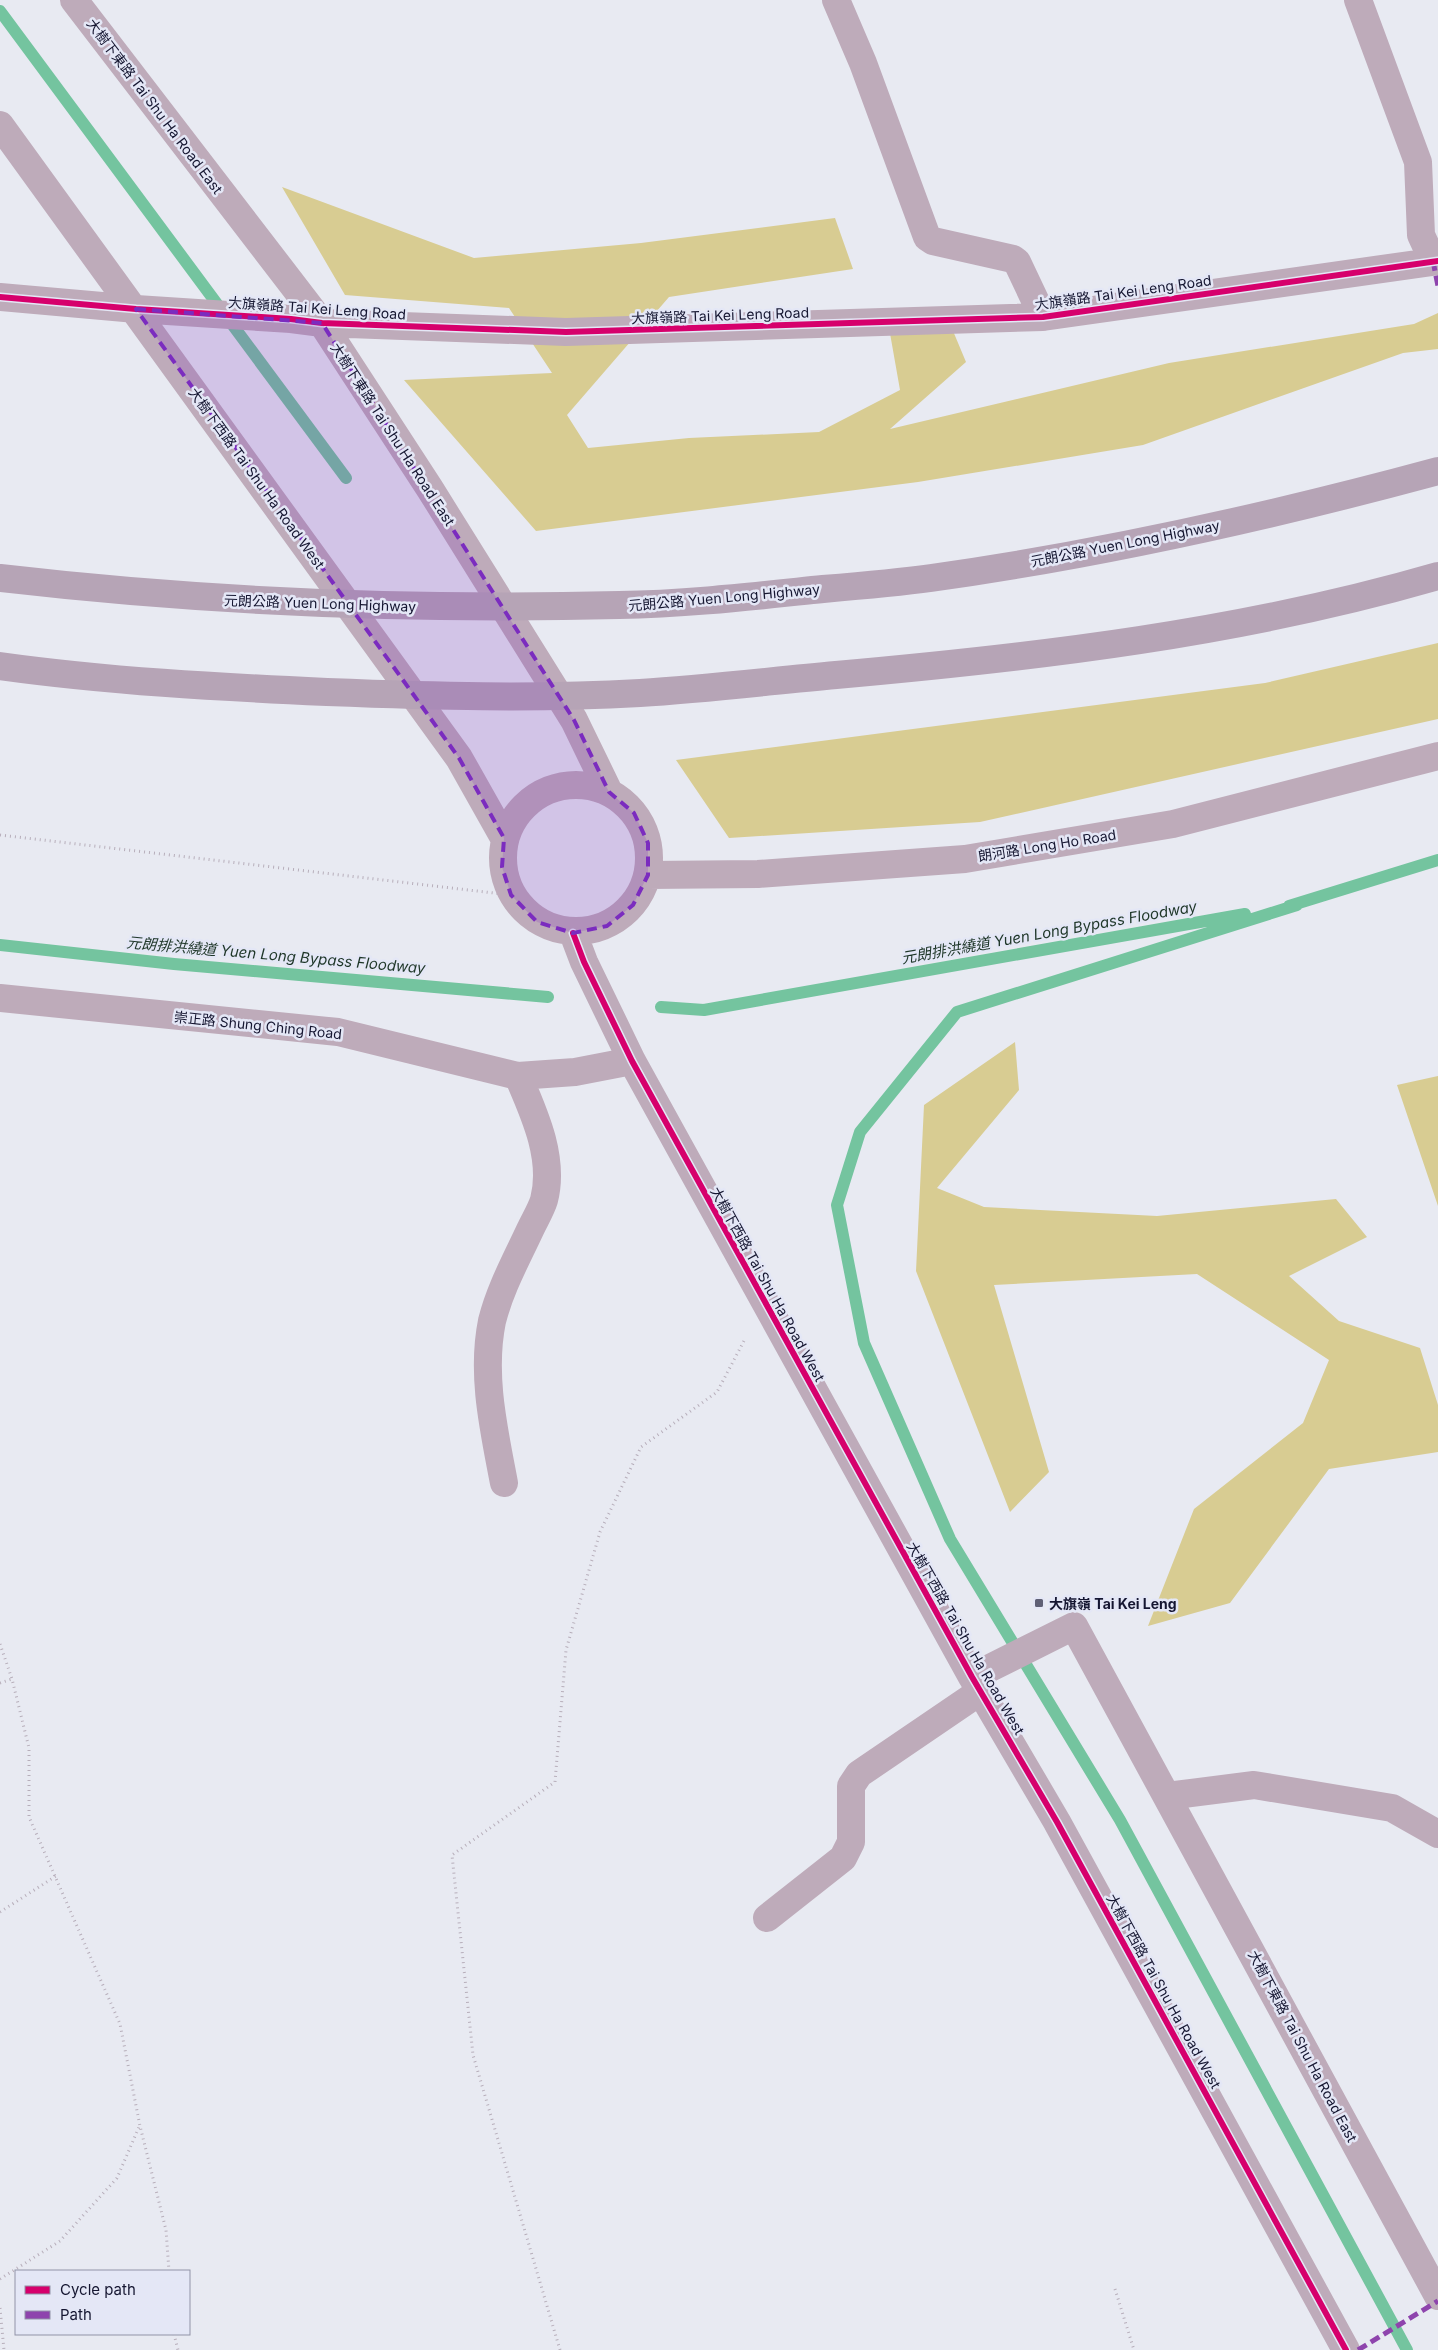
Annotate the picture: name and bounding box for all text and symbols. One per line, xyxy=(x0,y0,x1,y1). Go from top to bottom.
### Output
street label: 大樹下東路 Tai Shu Ha Road East xyxy=(84,15,227,197)
street label: 大旗嶺路 Tai Kei Leng Road xyxy=(1034,271,1212,313)
street label: 大旗嶺路 Tai Kei Leng Road xyxy=(228,293,406,323)
street label: 大旗嶺路 Tai Kei Leng Road xyxy=(631,303,809,327)
street label: 大樹下東路 Tai Shu Ha Road East xyxy=(327,339,459,529)
street label: 大樹下西路 Tai Shu Ha Road West xyxy=(186,384,329,572)
street label: 元朗公路 Yuen Long Highway xyxy=(1029,516,1221,570)
street label: 元朗公路 Yuen Long Highway xyxy=(627,580,821,614)
street label: 元朗公路 Yuen Long Highway xyxy=(224,591,417,615)
street label: 朗河路 Long Ho Road xyxy=(977,826,1117,864)
water label: 元朗排洪繞道 Yuen Long Bypass Floodway xyxy=(900,897,1199,967)
water label: 元朗排洪繞道 Yuen Long Bypass Floodway xyxy=(126,932,427,978)
street label: 崇正路 Shung Ching Road xyxy=(173,1008,343,1042)
street label: 大樹下西路 Tai Shu Ha Road West xyxy=(707,1184,829,1385)
street label: 大樹下西路 Tai Shu Ha Road West xyxy=(904,1539,1029,1738)
place label: 大旗嶺 Tai Kei Leng xyxy=(1049,1595,1177,1612)
marker: 大旗嶺 Tai Kei Leng xyxy=(1033,1597,1045,1609)
street label: 大樹下西路 Tai Shu Ha Road West xyxy=(1103,1891,1225,2092)
street label: 大樹下東路 Tai Shu Ha Road East xyxy=(1245,1947,1361,2145)
legend xyxy=(15,2270,190,2335)
text: Cycle path xyxy=(60,2280,136,2299)
text: Path xyxy=(60,2305,92,2324)

